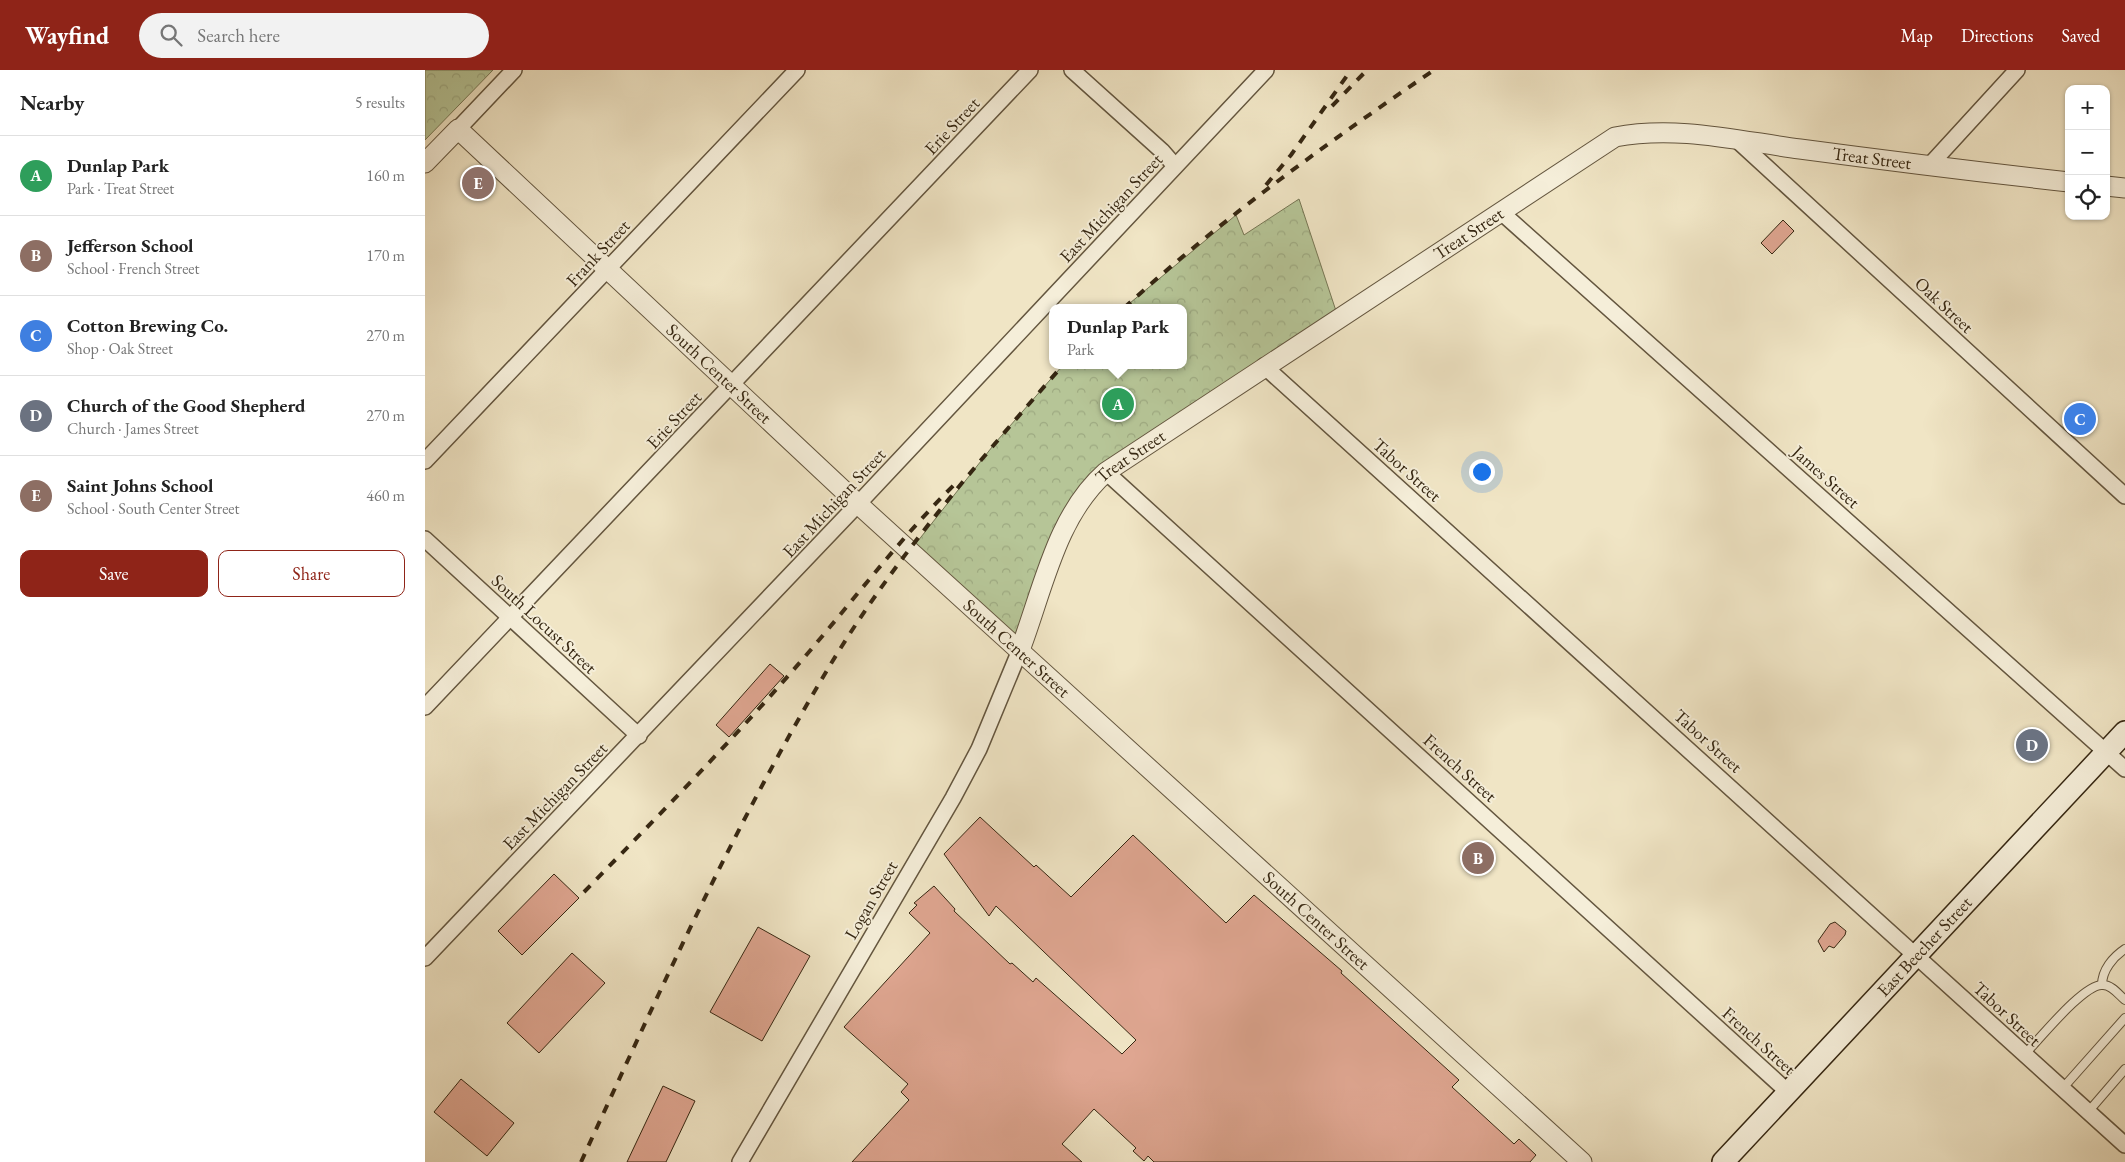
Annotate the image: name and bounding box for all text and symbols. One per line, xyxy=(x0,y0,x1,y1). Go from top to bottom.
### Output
search box xyxy=(139,13,489,58)
text: Wayfind xyxy=(25,20,109,51)
icon: search xyxy=(157,21,185,49)
text: Search here xyxy=(197,23,280,48)
text: Map xyxy=(1901,24,1933,47)
text: Directions xyxy=(1961,24,2033,47)
text: Saved xyxy=(2061,24,2100,47)
map controls xyxy=(2065,85,2110,220)
button: + xyxy=(2065,85,2110,130)
text: Nearby xyxy=(20,89,84,116)
text: 5 results xyxy=(355,92,405,113)
street label: Erie Street xyxy=(919,92,984,159)
button: − xyxy=(2065,130,2110,175)
street label: Treat Street xyxy=(1831,141,1913,174)
street label: East Michigan Street xyxy=(1054,148,1167,267)
text: Dunlap Park xyxy=(67,153,169,178)
pin: E xyxy=(462,164,494,202)
text: A xyxy=(30,165,42,186)
text: 160 m xyxy=(366,165,405,186)
button: locate xyxy=(2065,175,2110,220)
text: Park · Treat Street xyxy=(67,178,174,199)
street label: Treat Street xyxy=(1429,201,1508,264)
street label: Frank Street xyxy=(561,214,635,291)
text: Jefferson School xyxy=(67,233,193,258)
text: B xyxy=(31,245,41,266)
text: 170 m xyxy=(366,245,405,266)
text: School · French Street xyxy=(67,258,200,279)
street label: Oak Street xyxy=(1910,271,1979,338)
popup xyxy=(1049,304,1187,369)
text: Cotton Brewing Co. xyxy=(67,313,228,338)
text: Dunlap Park xyxy=(1067,314,1169,339)
street label: South Center Street xyxy=(662,318,777,429)
text: C xyxy=(30,325,42,346)
text: 270 m xyxy=(366,325,405,346)
text: Shop · Oak Street xyxy=(67,338,173,359)
text: Park xyxy=(1067,339,1094,360)
pin: A xyxy=(1102,385,1134,423)
street label: Erie Street xyxy=(641,386,706,453)
text: Church of the Good Shepherd xyxy=(67,393,306,418)
pin: C xyxy=(2064,400,2096,438)
text: D xyxy=(30,405,42,426)
text: 270 m xyxy=(366,405,405,426)
text: Church · James Street xyxy=(67,418,199,439)
street label: Treat Street xyxy=(1090,424,1170,487)
street label: Tabor Street xyxy=(1368,433,1447,507)
street label: James Street xyxy=(1786,439,1865,513)
street label: East Michigan Street xyxy=(777,443,890,562)
your location xyxy=(1469,459,1495,485)
text: Saint Johns School xyxy=(67,473,213,498)
text: E xyxy=(31,485,41,506)
text: 460 m xyxy=(366,485,405,506)
text: School · South Center Street xyxy=(67,498,240,519)
button: Save xyxy=(20,550,208,597)
button: Share xyxy=(218,550,405,597)
street label: South Locust Street xyxy=(487,569,602,679)
street label: South Center Street xyxy=(959,593,1075,702)
street label: Tabor Street xyxy=(1669,704,1748,778)
pin: D xyxy=(2016,726,2048,764)
street label: French Street xyxy=(1419,728,1502,807)
street label: East Michigan Street xyxy=(497,737,612,854)
pin: B xyxy=(1462,839,1494,877)
street label: Logan Street xyxy=(839,856,902,943)
street label: South Center Street xyxy=(1258,866,1375,975)
street label: East Beecher Street xyxy=(1872,891,1977,1001)
street label: Tabor Street xyxy=(1969,976,2046,1051)
street label: French Street xyxy=(1718,1001,1801,1080)

